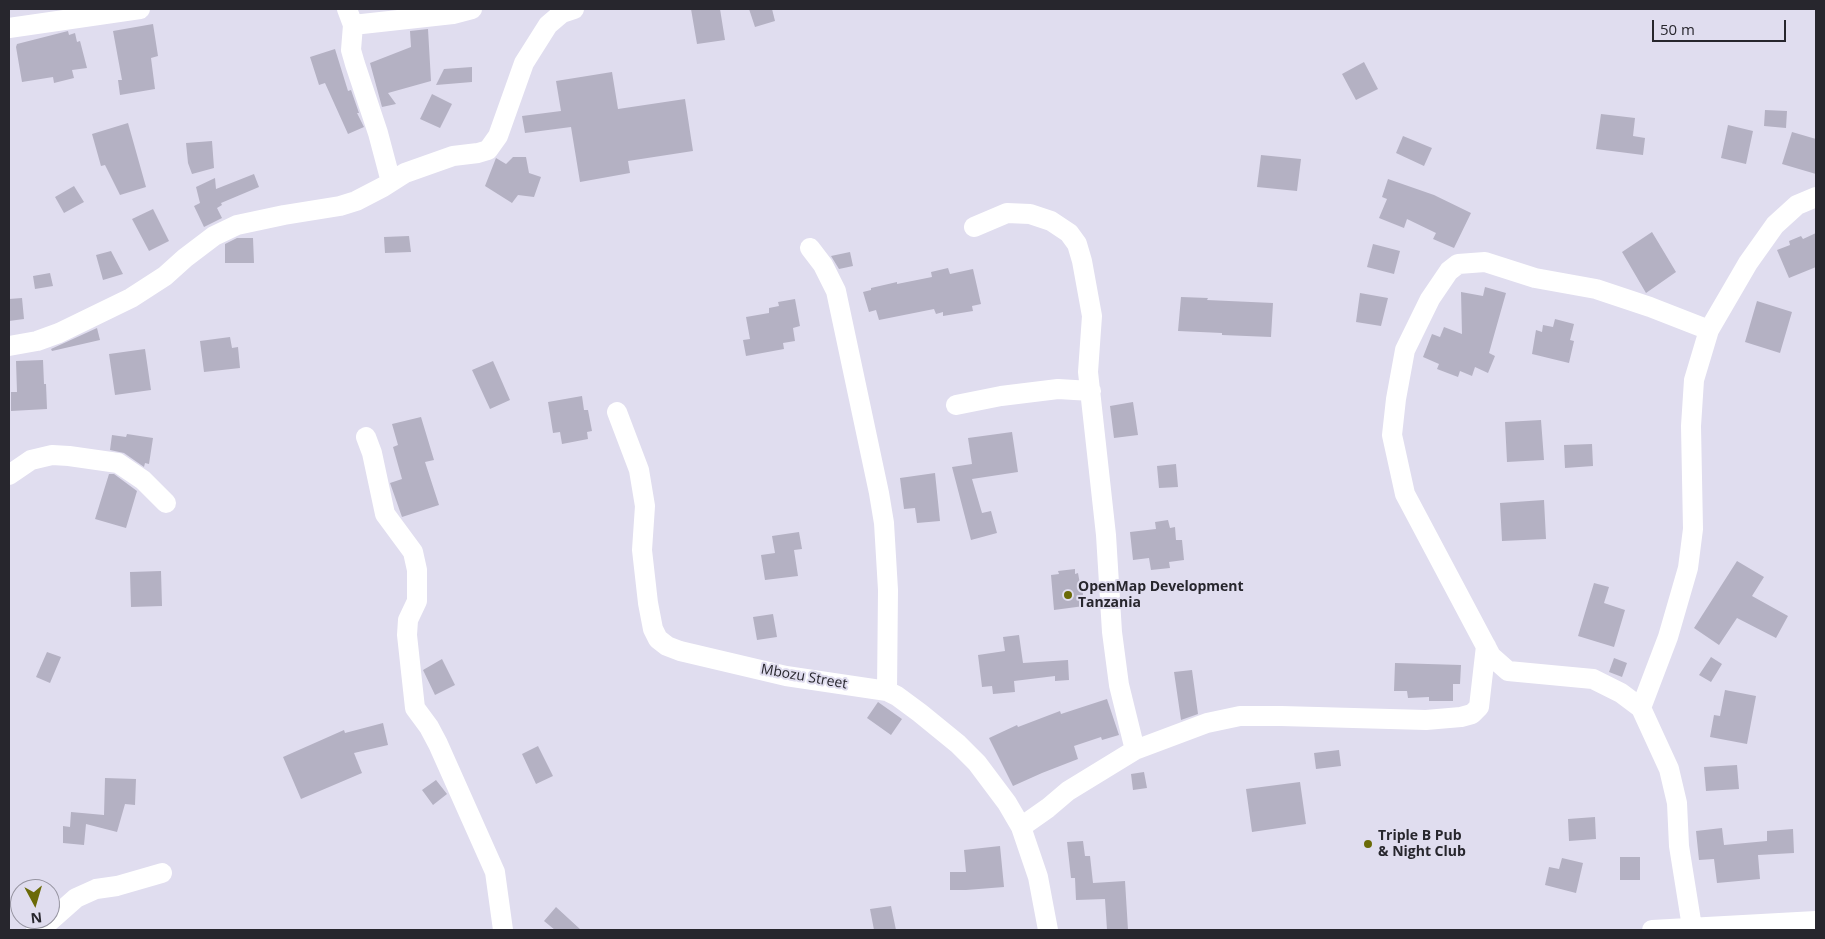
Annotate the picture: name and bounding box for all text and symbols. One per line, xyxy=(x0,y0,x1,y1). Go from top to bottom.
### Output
scale bar xyxy=(1655,10,1789,42)
text: 50 m xyxy=(1660,19,1695,39)
place label: OpenMap Development Tanzania xyxy=(1078,579,1244,612)
marker: OpenMap Development Tanzania xyxy=(1062,589,1074,601)
street label: Mbozu Street xyxy=(759,661,849,693)
place label: Triple B Pub & Night Club xyxy=(1378,828,1466,860)
marker: Triple B Pub & Night Club xyxy=(1362,838,1374,850)
north arrow xyxy=(10,879,60,929)
text: N xyxy=(30,908,43,928)

